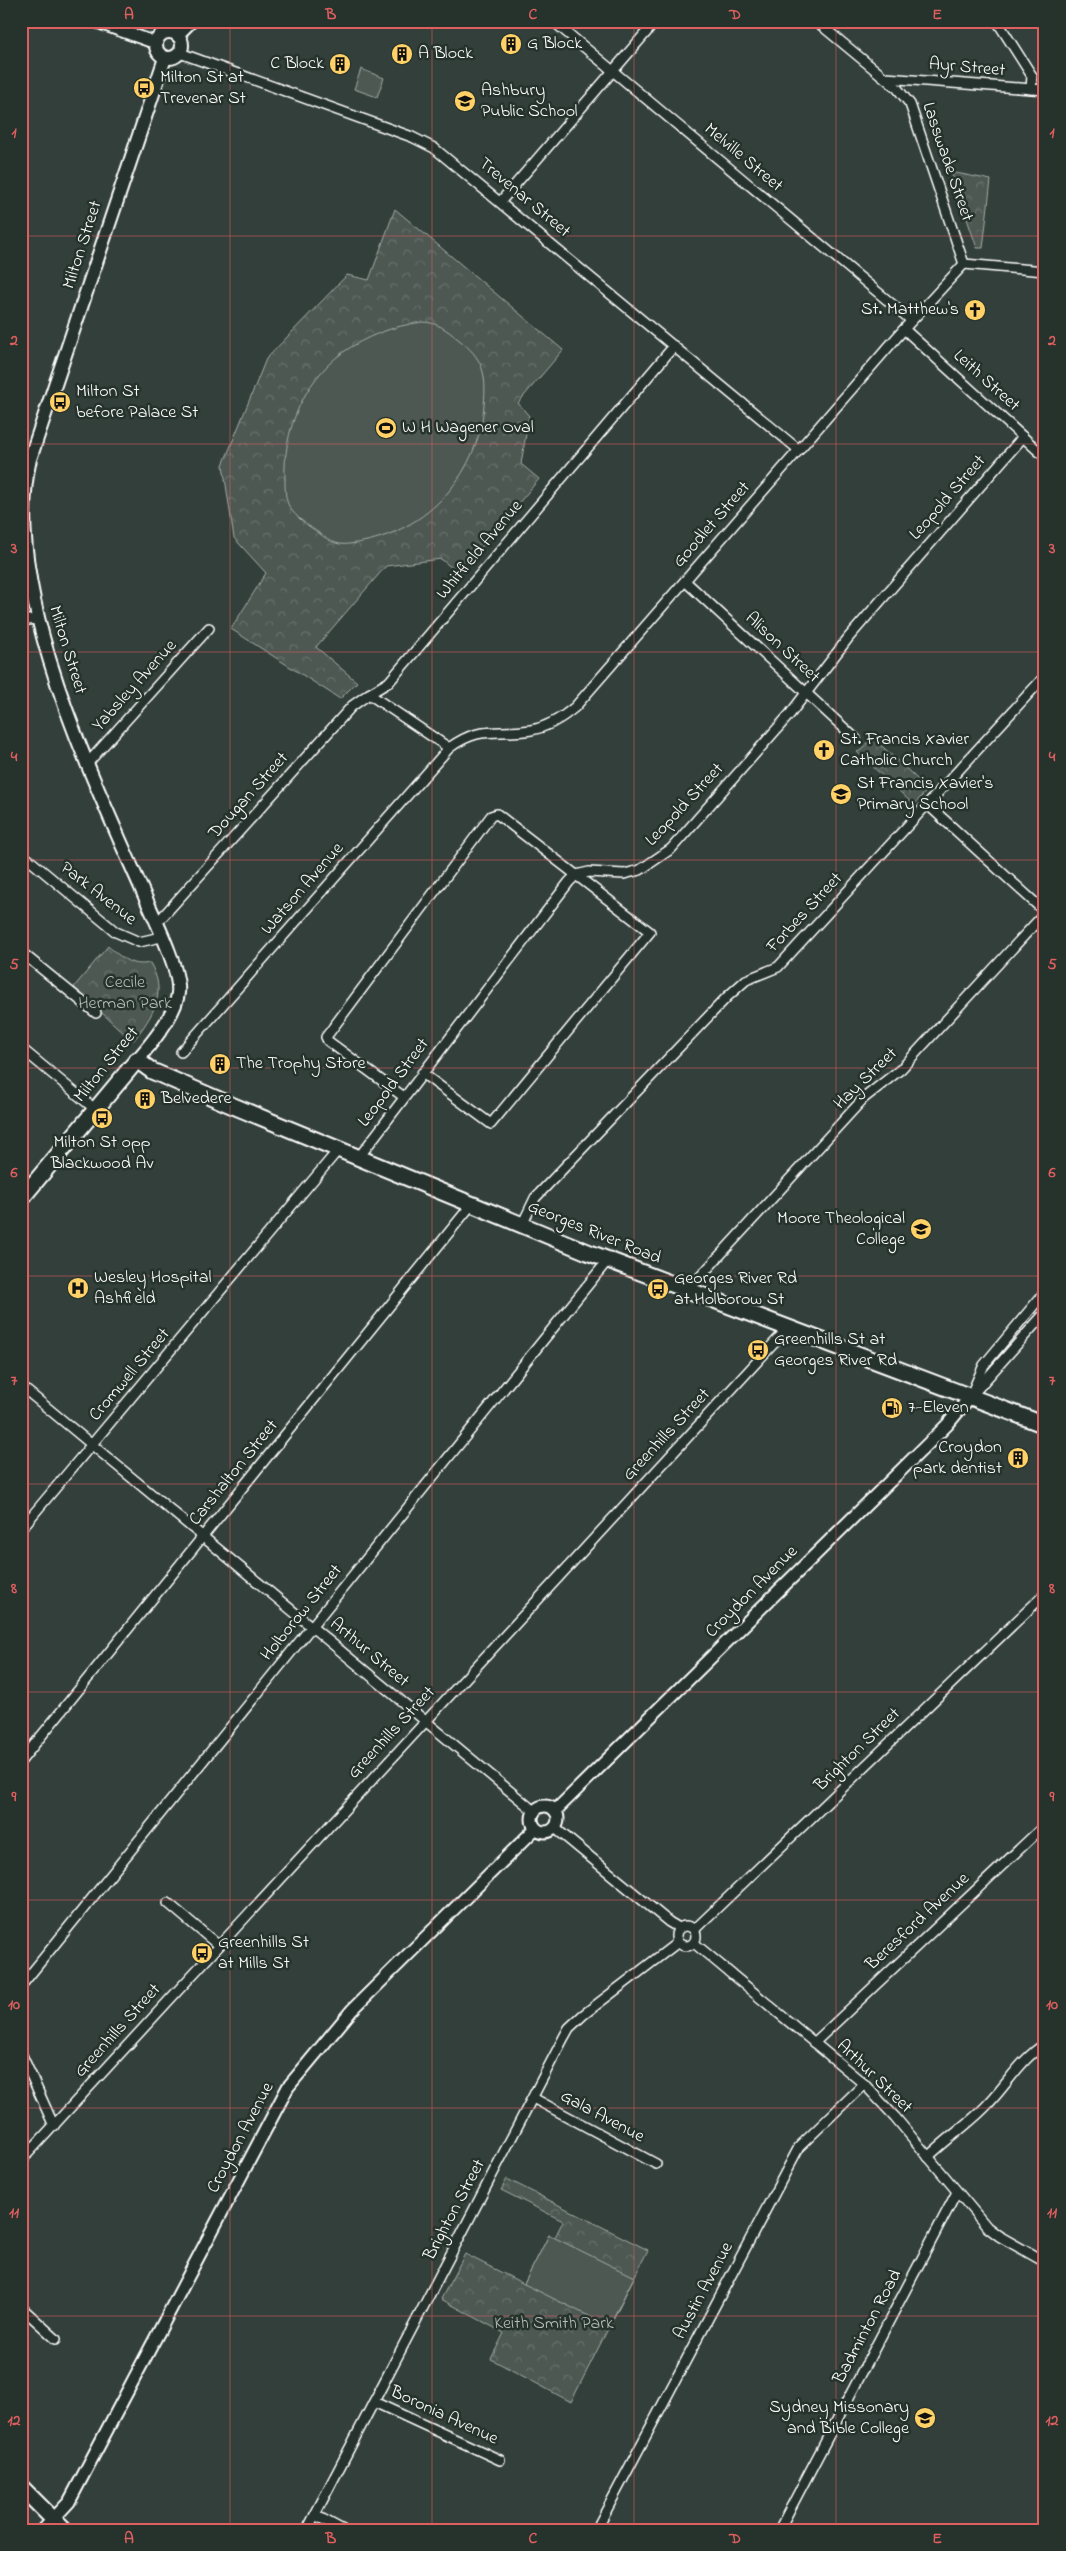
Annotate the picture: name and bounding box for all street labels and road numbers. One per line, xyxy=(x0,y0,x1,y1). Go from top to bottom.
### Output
street label: Ayr Street xyxy=(928,52,1006,84)
street label: Lasswade Street xyxy=(914,99,980,225)
street label: Melville Street xyxy=(698,117,788,199)
street label: Trevenar Street xyxy=(472,152,576,244)
street label: Milton Street xyxy=(57,198,109,292)
street label: Leith Street xyxy=(947,344,1025,418)
street label: Leopold Street xyxy=(904,450,992,546)
street label: Goodlet Street xyxy=(667,476,757,574)
street label: Whitfield Avenue xyxy=(431,494,530,605)
street label: Milton Street xyxy=(41,603,93,697)
street label: Alison Street xyxy=(739,606,825,690)
street label: Yabsley Avenue xyxy=(87,633,184,738)
street label: Dougan Street xyxy=(202,747,296,847)
street label: Leopold Street xyxy=(639,757,731,853)
street label: Watson Avenue xyxy=(255,836,351,941)
street label: Park Avenue xyxy=(54,856,143,933)
street label: Forbes Street xyxy=(760,867,849,960)
street label: Milton Street xyxy=(68,1021,146,1109)
street label: Leopold Street xyxy=(352,1033,436,1133)
street label: Hay Street xyxy=(828,1042,904,1116)
street label: Georges River Road xyxy=(523,1194,665,1273)
street label: Cromwell Street xyxy=(83,1323,177,1427)
street label: Greenhills Street xyxy=(617,1383,717,1487)
street label: Carshalton Street xyxy=(183,1414,285,1532)
street label: Croydon Avenue xyxy=(700,1539,805,1644)
street label: Holborow Street xyxy=(255,1559,349,1667)
street label: Arthur Street xyxy=(324,1612,414,1694)
street label: Greenhills Street xyxy=(342,1681,442,1785)
street label: Brighton Street xyxy=(808,1702,908,1799)
street label: Beresford Avenue xyxy=(860,1866,976,1978)
street label: Greenhills Street xyxy=(69,1978,167,2084)
street label: Arthur Street xyxy=(830,2034,918,2120)
street label: Croydon Avenue xyxy=(201,2077,282,2198)
street label: Gala Avenue xyxy=(555,2084,650,2151)
street label: Brighton Street xyxy=(417,2155,493,2266)
street label: Austin Avenue xyxy=(667,2237,741,2344)
street label: Badminton Road xyxy=(826,2265,909,2390)
street label: Boronia Avenue xyxy=(385,2379,503,2453)

